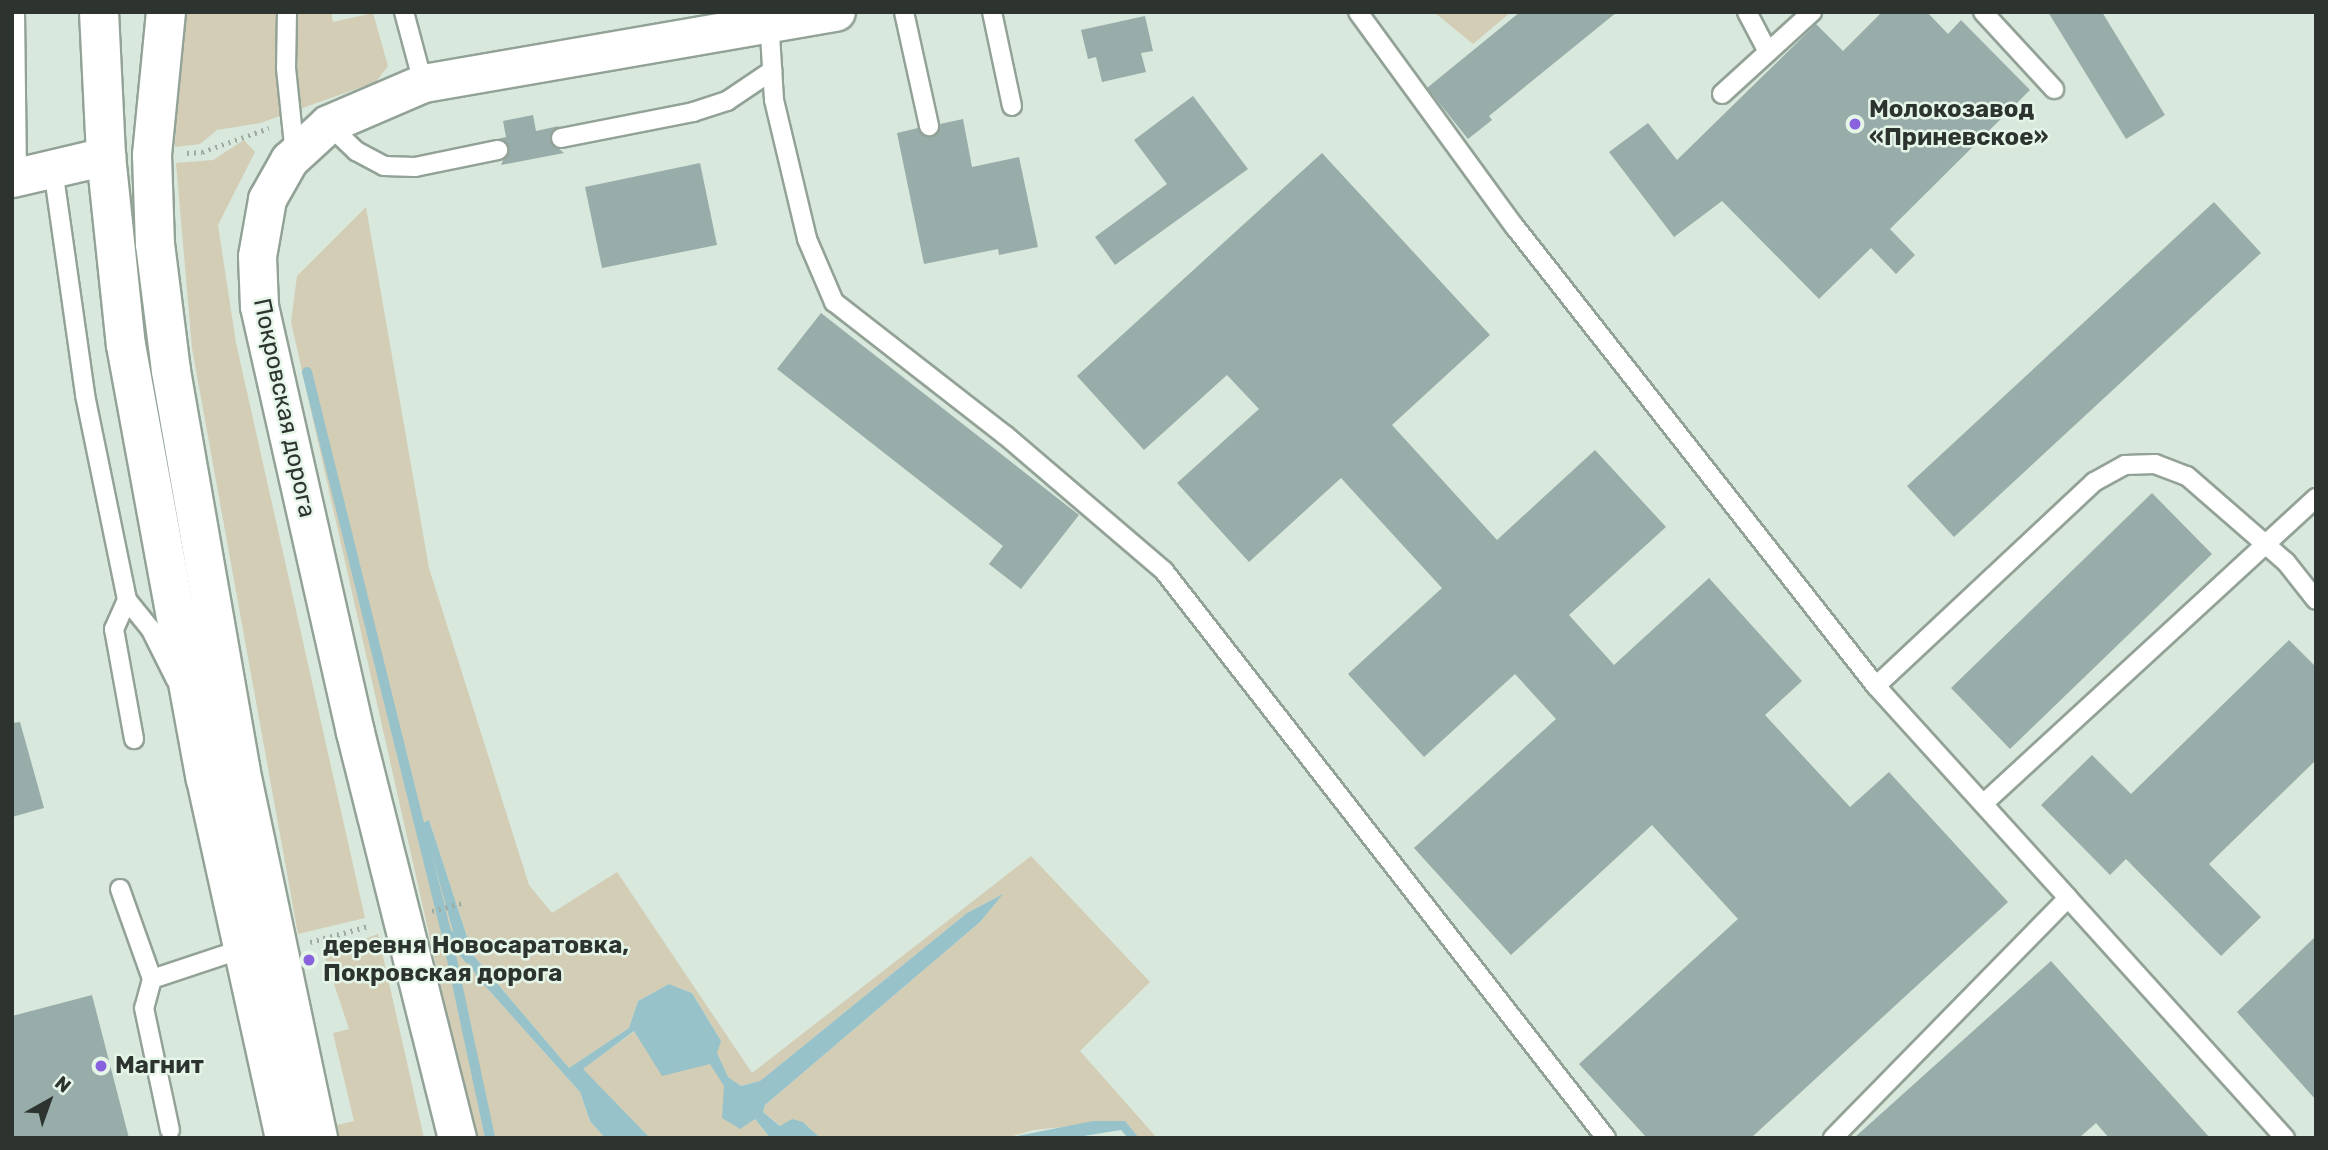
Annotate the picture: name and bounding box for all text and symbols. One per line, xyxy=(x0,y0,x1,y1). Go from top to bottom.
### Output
place label: Молокозавод «Приневское» xyxy=(1869,96,2048,152)
marker: Молокозавод «Приневское» xyxy=(1847,116,1863,132)
street label: Покровская дорога xyxy=(247,296,321,520)
place label: деревня Новосаратовка, Покровская дорога xyxy=(323,932,629,988)
marker: деревня Новосаратовка, Покровская дорога xyxy=(301,952,317,968)
place label: Магнит xyxy=(115,1052,204,1080)
marker: Магнит xyxy=(93,1058,109,1074)
north arrow xyxy=(14,1066,84,1136)
text: N xyxy=(50,1071,75,1098)

